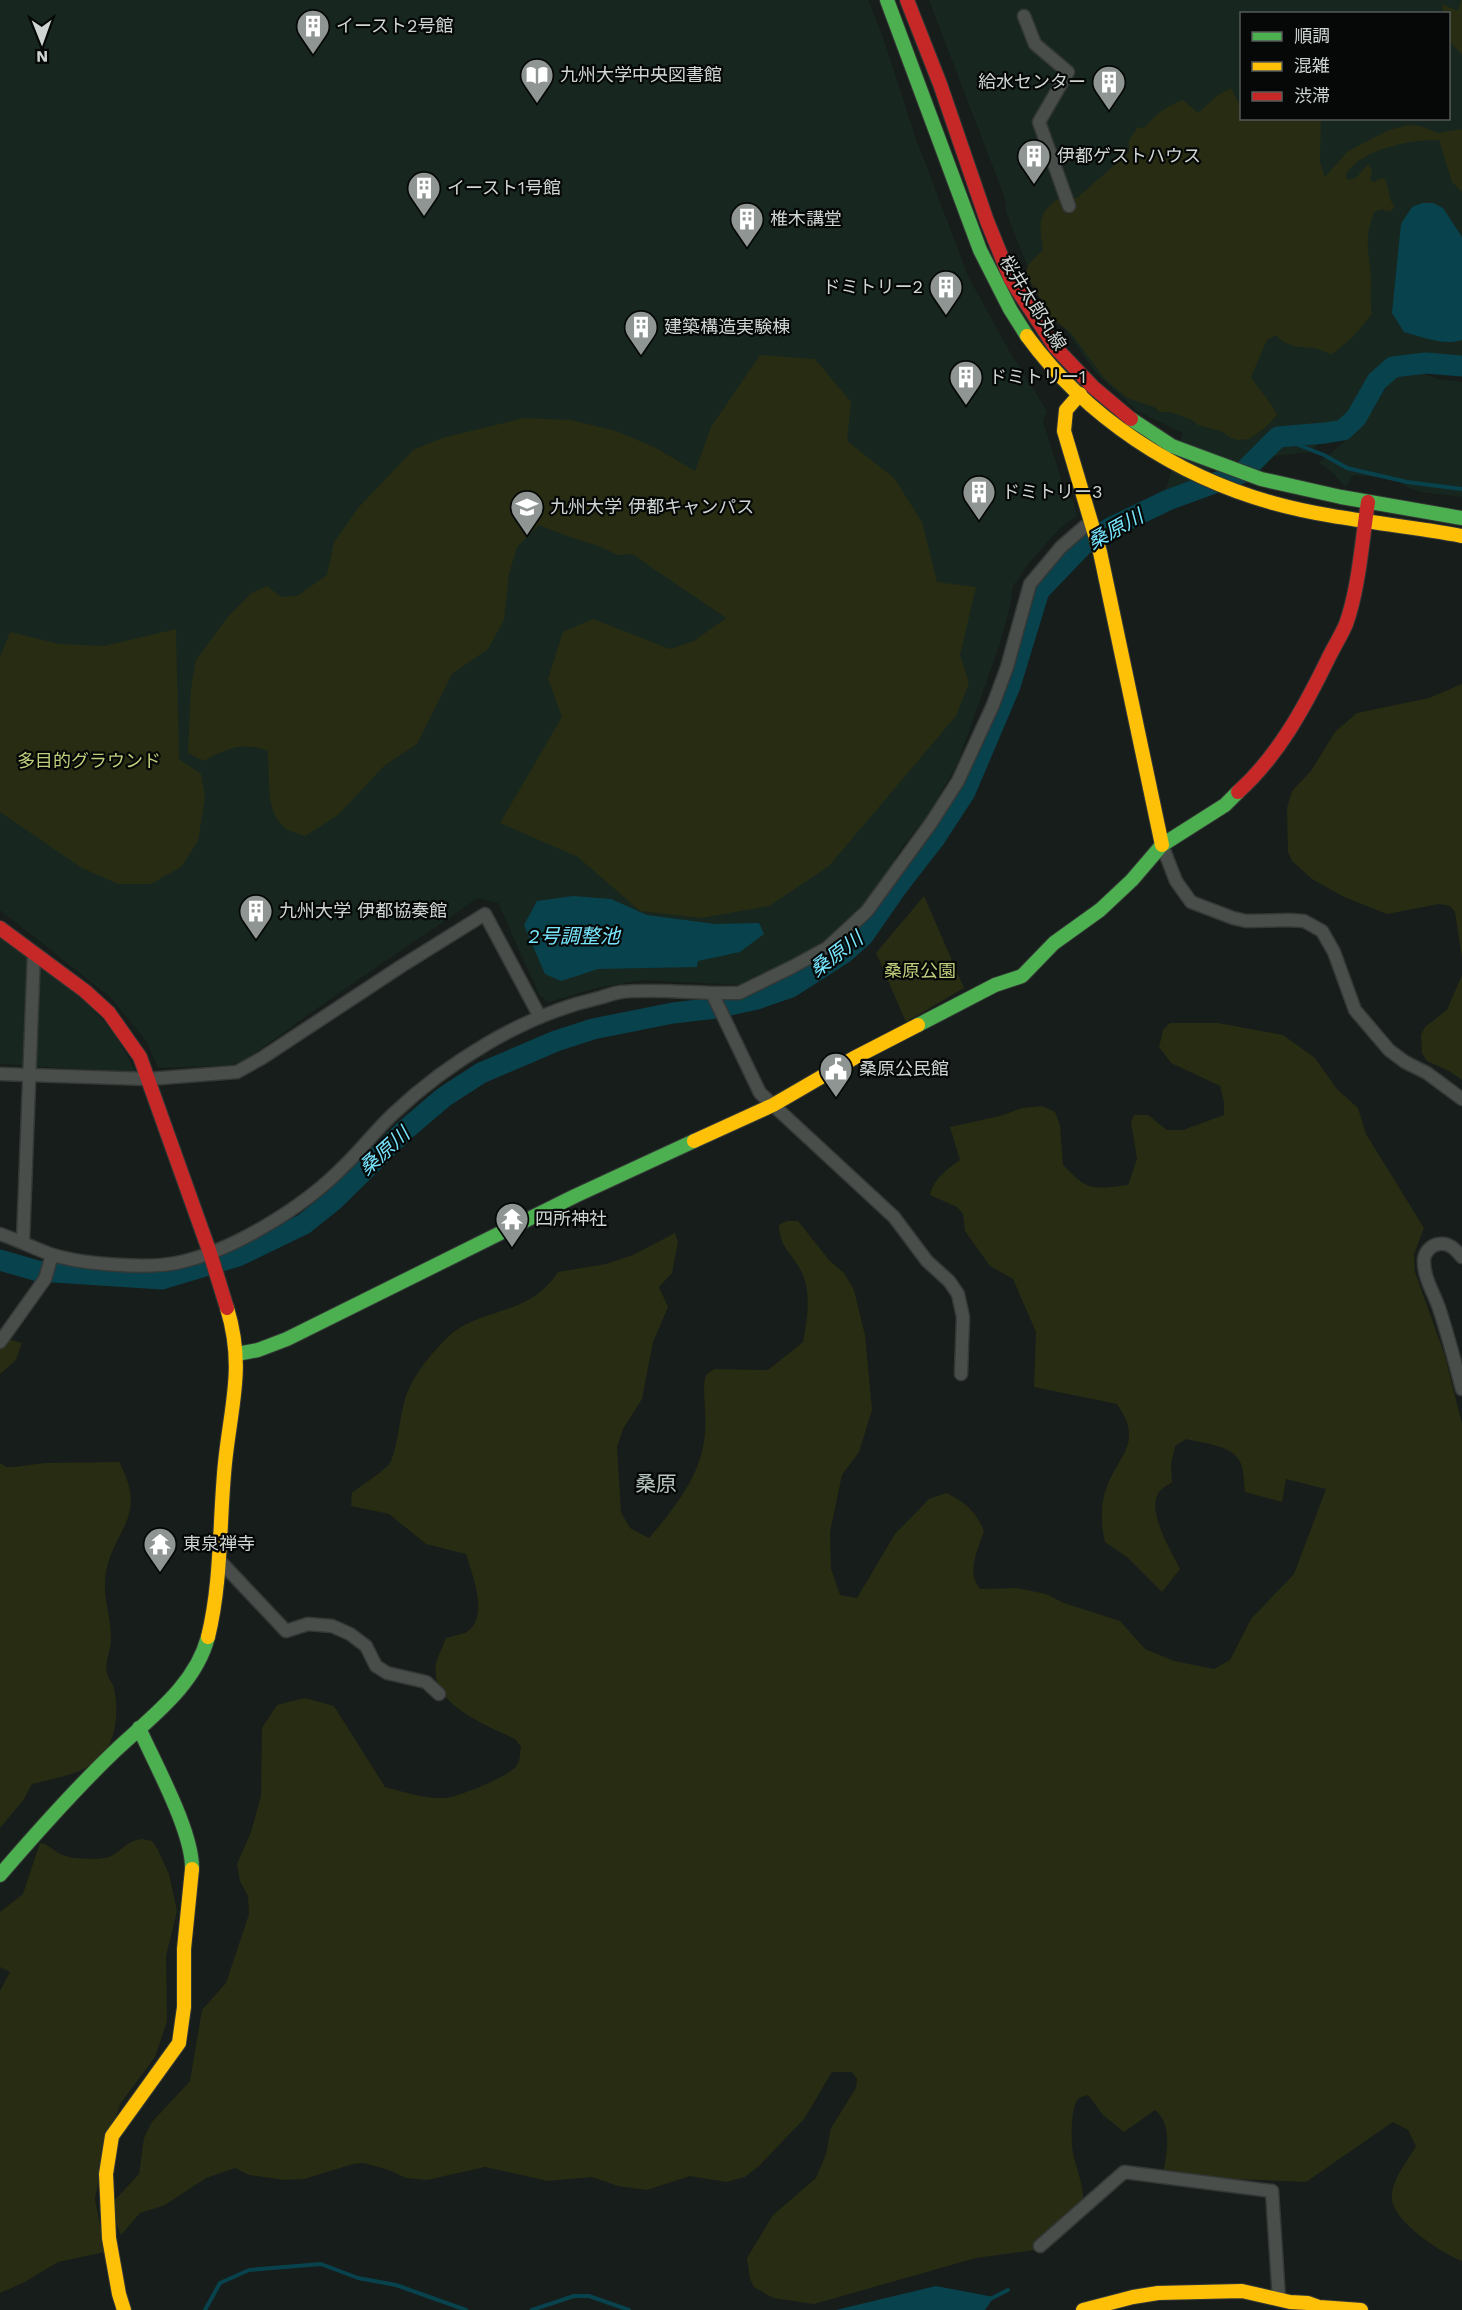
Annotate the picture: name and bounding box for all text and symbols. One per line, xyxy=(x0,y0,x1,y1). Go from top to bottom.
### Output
building icon: イースト2号館 xyxy=(295,8,331,55)
north arrow xyxy=(12,12,72,72)
legend xyxy=(1240,12,1450,120)
place label: イースト2号館 xyxy=(336,15,454,36)
text: 順調 xyxy=(1294,25,1330,46)
text: N xyxy=(36,47,48,66)
text: 混雑 xyxy=(1294,55,1330,76)
library icon: 九州大学中央図書館 xyxy=(519,57,555,104)
place label: 九州大学中央図書館 xyxy=(560,64,722,85)
building icon: 給水センター xyxy=(1091,64,1127,111)
place label: 給水センター xyxy=(978,71,1086,92)
text: 渋滞 xyxy=(1294,85,1330,106)
building icon: 伊都ゲストハウス xyxy=(1016,138,1052,185)
place label: 伊都ゲストハウス xyxy=(1057,145,1201,166)
building icon: イースト1号館 xyxy=(406,170,442,217)
place label: イースト1号館 xyxy=(447,177,561,198)
building icon: 椎木講堂 xyxy=(729,201,765,248)
place label: 椎木講堂 xyxy=(770,208,842,229)
street label: 桜井太郎丸線 xyxy=(996,251,1071,354)
building icon: ドミトリー2 xyxy=(928,269,964,316)
place label: ドミトリー2 xyxy=(823,276,923,297)
building icon: 建築構造実験棟 xyxy=(623,309,659,356)
place label: 建築構造実験棟 xyxy=(664,316,790,337)
building icon: ドミトリー1 xyxy=(948,359,984,406)
place label: ドミトリー1 xyxy=(989,366,1086,387)
building icon: ドミトリー3 xyxy=(961,474,997,521)
place label: ドミトリー3 xyxy=(1002,481,1103,502)
school or university icon: 九州大学 伊都キャンパス xyxy=(509,489,545,536)
place label: 九州大学 伊都キャンパス xyxy=(550,496,754,517)
water label: 桑原川 xyxy=(1083,503,1149,554)
park label: 多目的グラウンド xyxy=(17,750,161,771)
building icon: 九州大学 伊都協奏館 xyxy=(238,893,274,940)
place label: 九州大学 伊都協奏館 xyxy=(279,900,447,921)
water label: 2号調整池 xyxy=(528,924,622,948)
water label: 桑原川 xyxy=(805,925,869,982)
park label: 桑原公園 xyxy=(884,960,956,981)
public building icon: 桑原公民館 xyxy=(818,1051,854,1098)
place label: 桑原公民館 xyxy=(859,1058,949,1079)
water label: 桑原川 xyxy=(354,1121,416,1180)
temple icon: 四所神社 xyxy=(494,1201,530,1248)
place label: 四所神社 xyxy=(535,1208,607,1229)
district label: 桑原 xyxy=(635,1471,677,1496)
temple icon: 東泉禅寺 xyxy=(142,1526,178,1573)
place label: 東泉禅寺 xyxy=(183,1533,255,1554)

